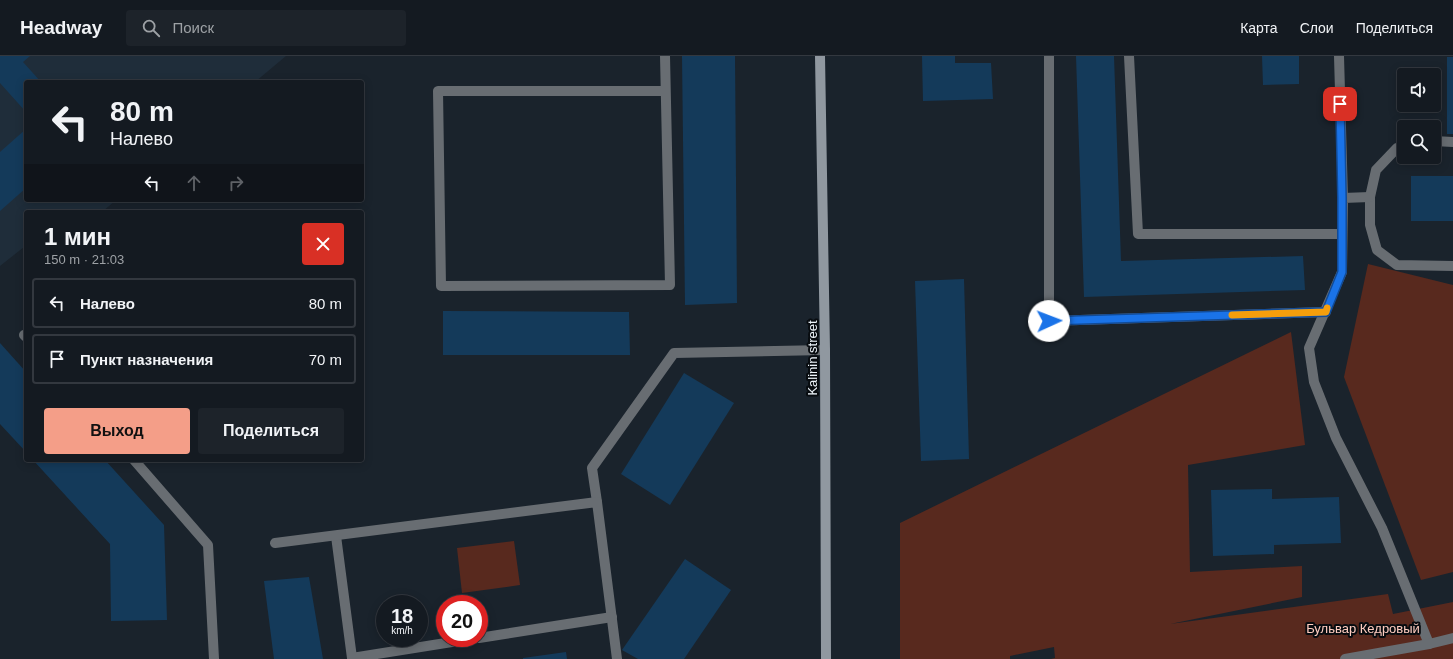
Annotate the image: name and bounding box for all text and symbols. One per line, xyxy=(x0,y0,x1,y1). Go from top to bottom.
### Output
search box xyxy=(126,10,406,46)
text: Headway xyxy=(20,17,102,38)
icon: search xyxy=(140,17,162,39)
text: Поиск xyxy=(172,19,214,36)
text: Карта xyxy=(1240,20,1278,36)
text: Слои xyxy=(1300,20,1334,36)
text: Поделиться xyxy=(1356,20,1433,36)
map controls xyxy=(1397,68,1441,164)
button: sound xyxy=(1397,68,1441,112)
pin xyxy=(1323,87,1357,121)
icon: arrive xyxy=(1329,93,1351,115)
icon: left xyxy=(44,96,96,148)
text: 80 m xyxy=(110,96,174,127)
button: search xyxy=(1397,120,1441,164)
text: Налево xyxy=(110,129,173,149)
icon: left xyxy=(141,172,163,194)
icon: ahead xyxy=(183,172,205,194)
icon: right xyxy=(225,172,247,194)
text: 1 мин xyxy=(44,223,111,250)
button: close xyxy=(302,223,344,265)
text: 150 m · 21:03 xyxy=(44,252,124,267)
icon: left xyxy=(46,292,68,314)
text: Налево xyxy=(80,295,135,312)
text: 80 m xyxy=(309,295,342,312)
position arrow xyxy=(1028,300,1070,342)
street label: Kalinin street xyxy=(805,320,820,396)
icon: arrive xyxy=(46,348,68,370)
text: Пункт назначения xyxy=(80,351,213,368)
text: 70 m xyxy=(309,351,342,368)
button: Выход xyxy=(44,408,190,454)
button: Поделиться xyxy=(198,408,344,454)
speed limit sign: 20 xyxy=(436,595,488,647)
text: 18 xyxy=(391,605,413,627)
park label: Бульвар Кедровый xyxy=(1306,621,1420,636)
text: km/h xyxy=(391,625,413,636)

